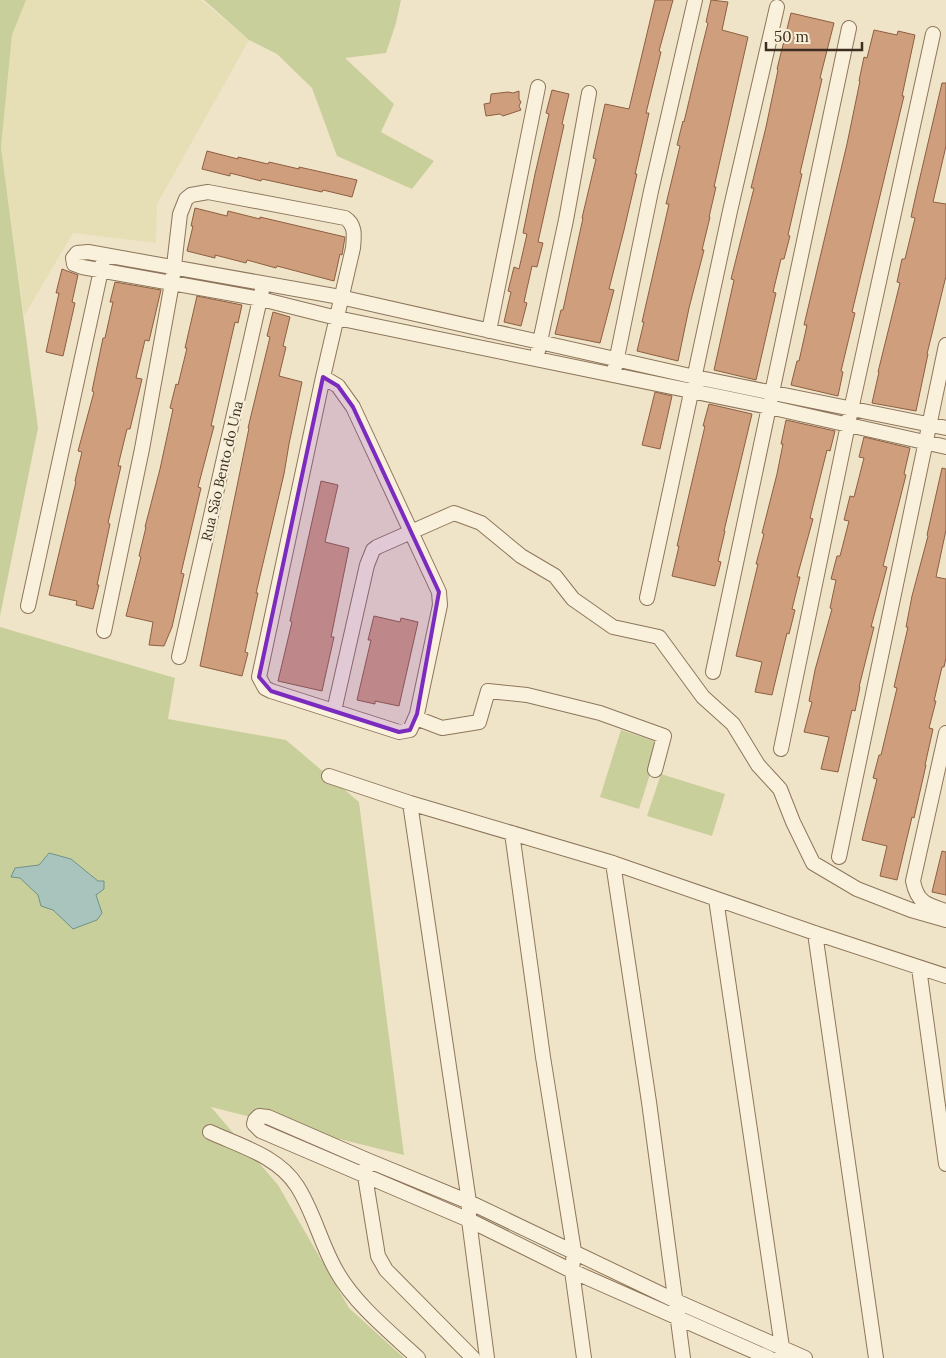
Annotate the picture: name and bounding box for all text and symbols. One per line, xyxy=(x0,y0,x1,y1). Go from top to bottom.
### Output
scale bar xyxy=(766,20,862,52)
text: 50 m xyxy=(774,27,809,46)
street label: Rua São Bento do Una xyxy=(197,399,247,543)

